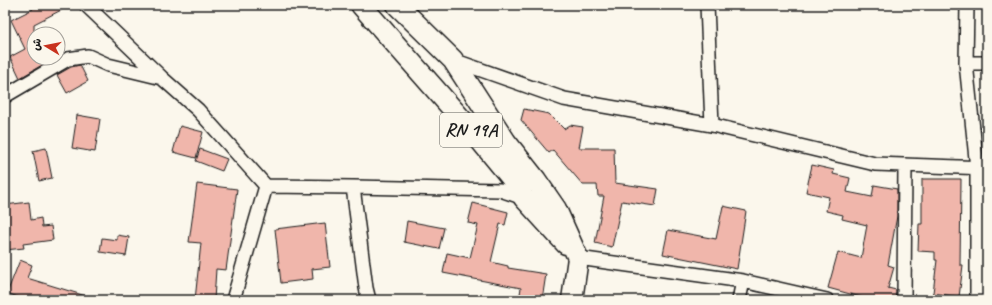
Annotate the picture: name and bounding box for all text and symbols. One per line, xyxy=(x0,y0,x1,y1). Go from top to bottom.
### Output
north arrow xyxy=(26,26,66,66)
text: ش xyxy=(28,37,44,51)
road number: RN 19A xyxy=(440,113,502,147)

